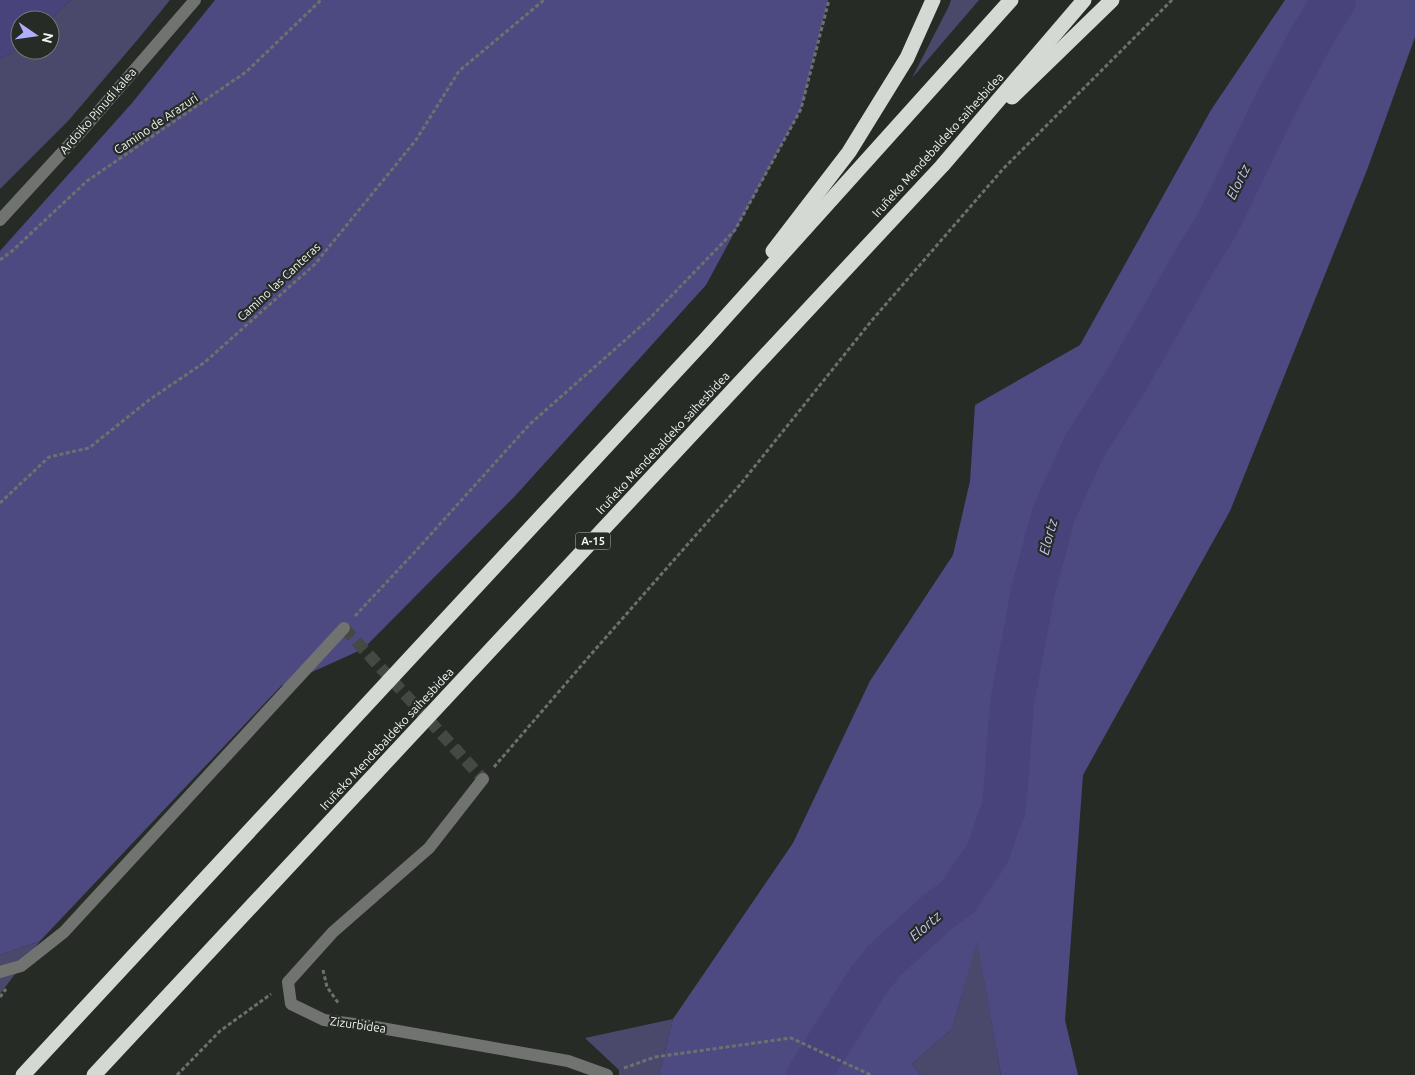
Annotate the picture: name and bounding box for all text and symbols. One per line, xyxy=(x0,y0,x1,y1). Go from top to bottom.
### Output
north arrow xyxy=(10,10,60,60)
text: N xyxy=(39,31,57,45)
street label: Ardoiko Pinudi kalea xyxy=(57,65,138,156)
street label: Iruñeko Mendebaldeko saihesbidea xyxy=(869,70,1006,219)
street label: Camino de Arazuri xyxy=(111,91,200,156)
water label: Elortz xyxy=(1223,162,1253,202)
street label: Camino las Canteras xyxy=(235,240,323,323)
street label: Iruñeko Mendebaldeko saihesbidea xyxy=(593,369,732,516)
water label: Elortz xyxy=(1036,517,1061,557)
road number: A-15 xyxy=(576,532,610,550)
street label: Iruñeko Mendebaldeko saihesbidea xyxy=(317,665,456,812)
water label: Elortz xyxy=(906,908,944,944)
street label: Zizurbidea xyxy=(329,1014,387,1035)

